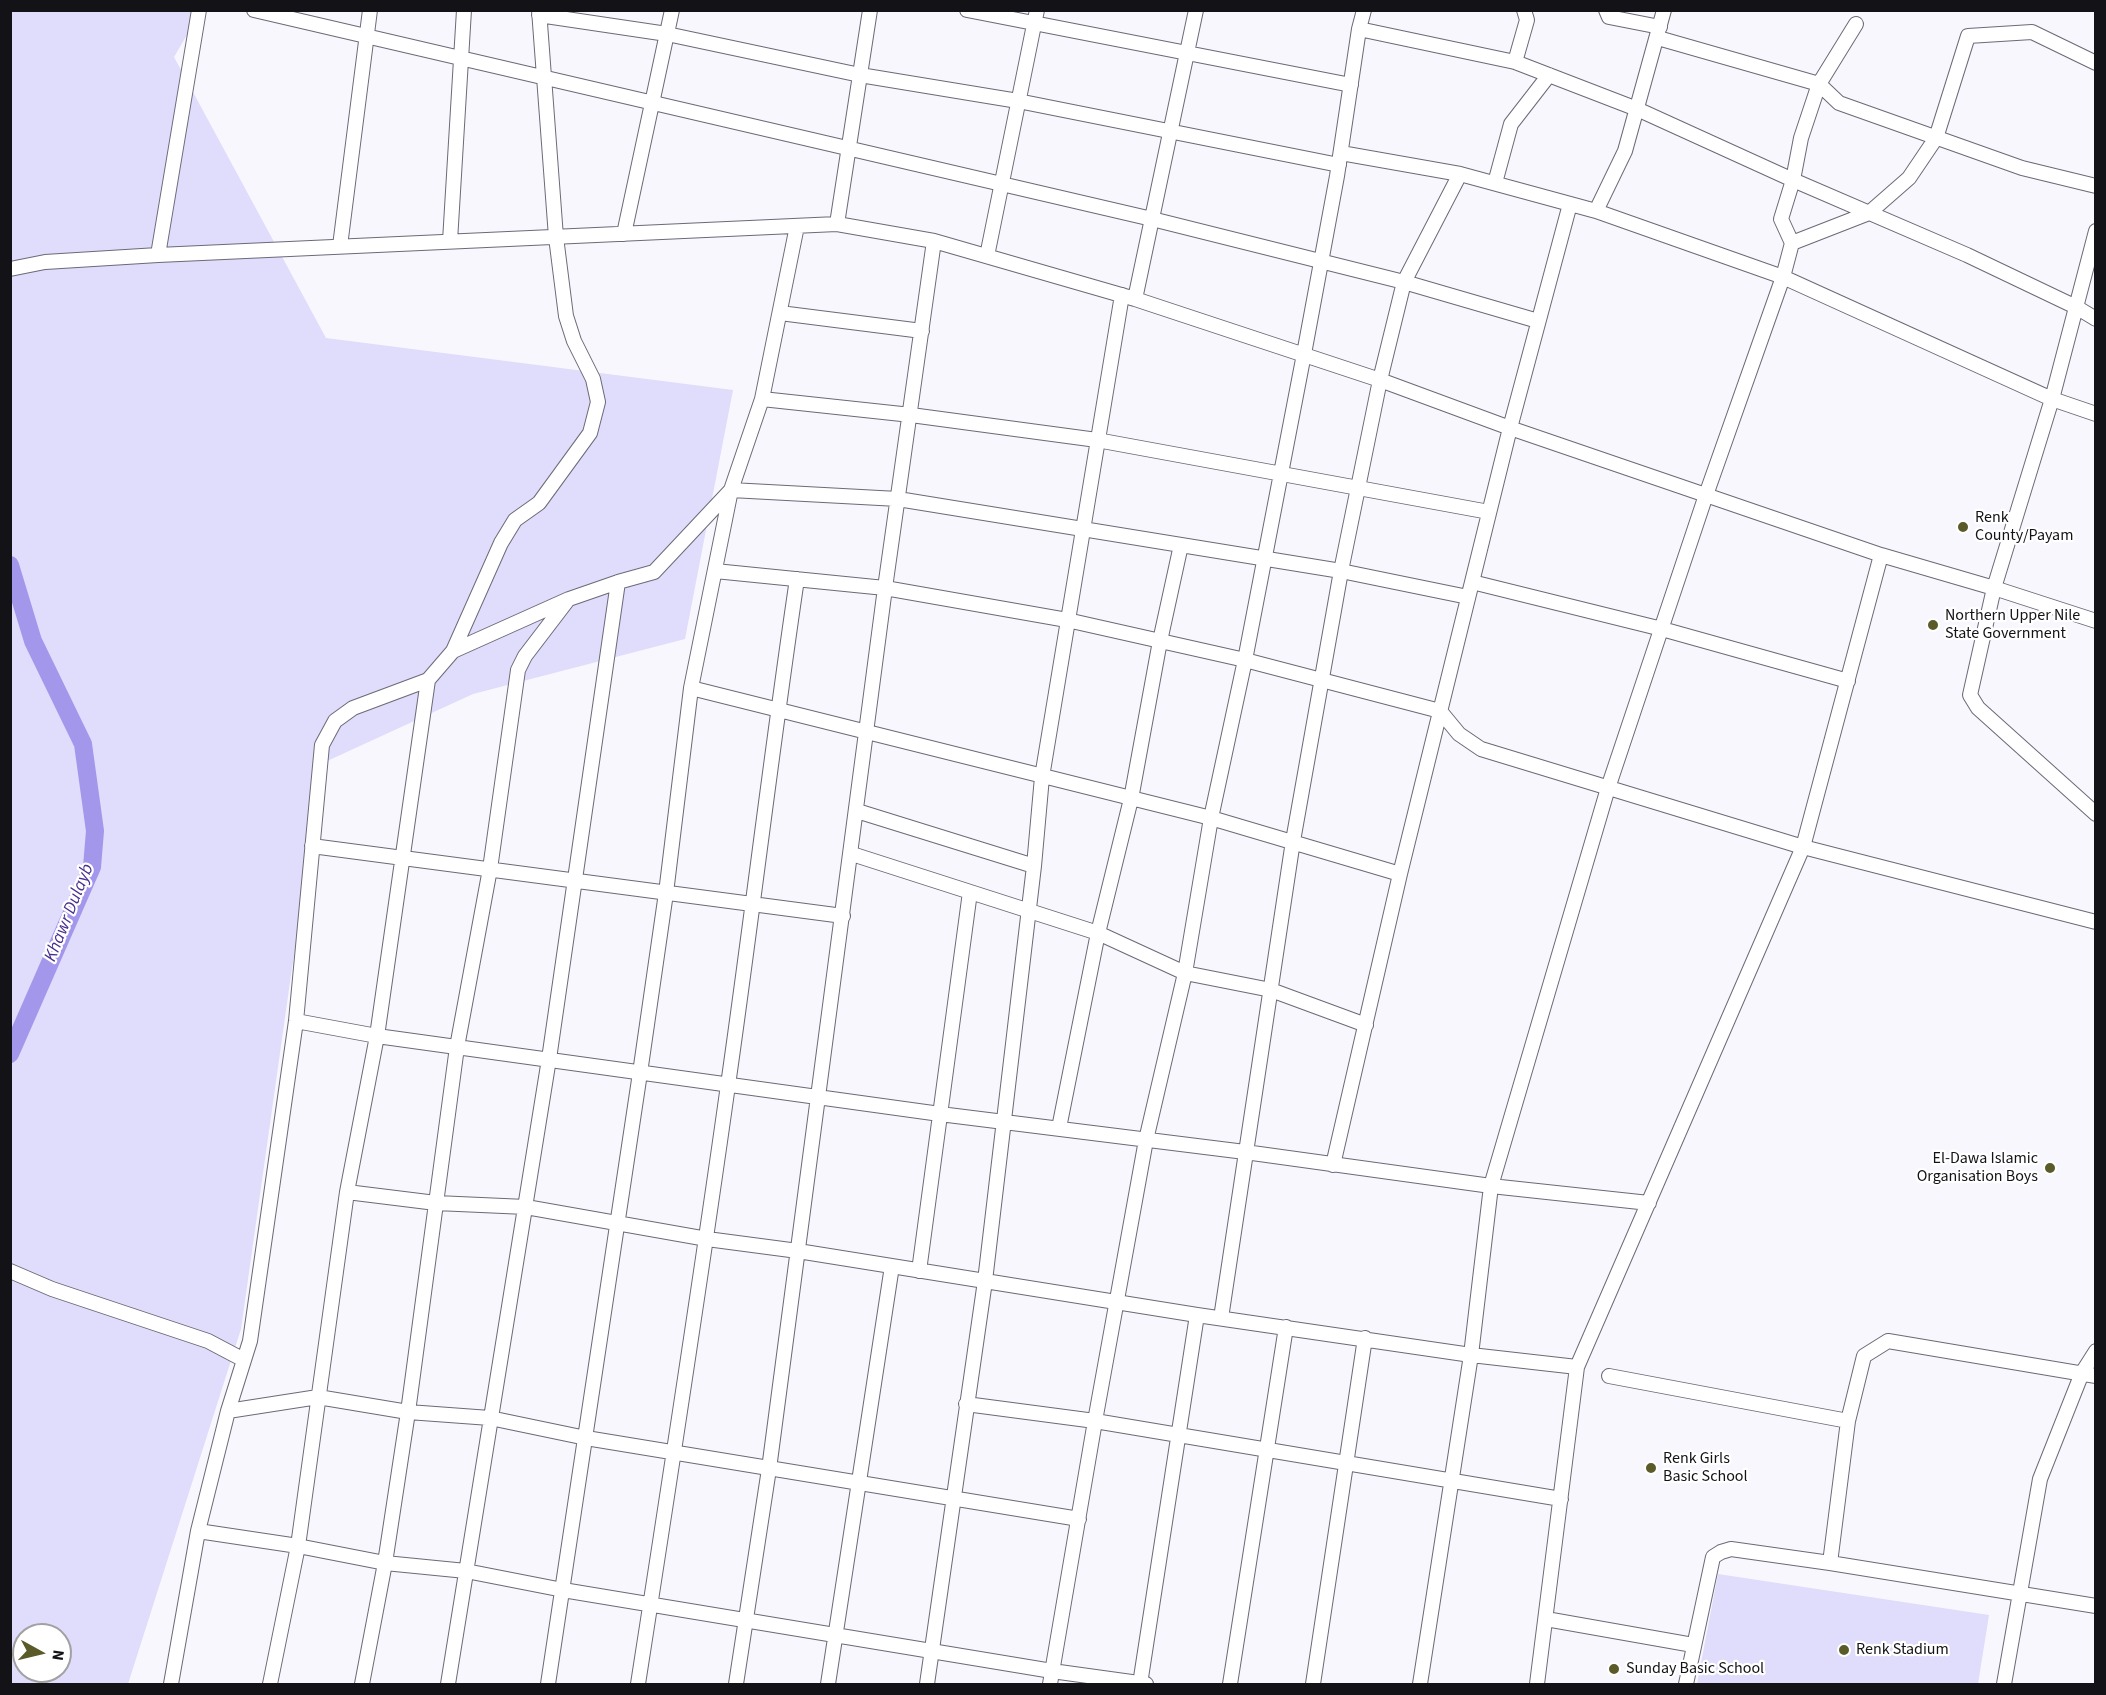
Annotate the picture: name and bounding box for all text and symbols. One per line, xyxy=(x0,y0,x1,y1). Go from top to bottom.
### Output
place label: Renk County/Payam xyxy=(1975,508,2073,546)
marker: Renk County/Payam xyxy=(1956,520,1970,534)
place label: Northern Upper Nile State Government xyxy=(1945,606,2080,644)
marker: Northern Upper Nile State Government xyxy=(1926,618,1940,632)
water label: Khawr Dulayb xyxy=(41,861,99,965)
place label: El-Dawa Islamic Organisation Boys xyxy=(1917,1149,2038,1187)
marker: El-Dawa Islamic Organisation Boys xyxy=(2043,1161,2057,1175)
place label: Renk Girls Basic School xyxy=(1663,1449,1748,1487)
marker: Renk Girls Basic School xyxy=(1644,1461,1658,1475)
north arrow xyxy=(12,1623,72,1683)
place label: Renk Stadium xyxy=(1856,1640,1949,1660)
marker: Renk Stadium xyxy=(1837,1643,1851,1657)
text: N xyxy=(46,1648,69,1662)
place label: Sunday Basic School xyxy=(1626,1659,1764,1679)
marker: Sunday Basic School xyxy=(1607,1662,1621,1676)

